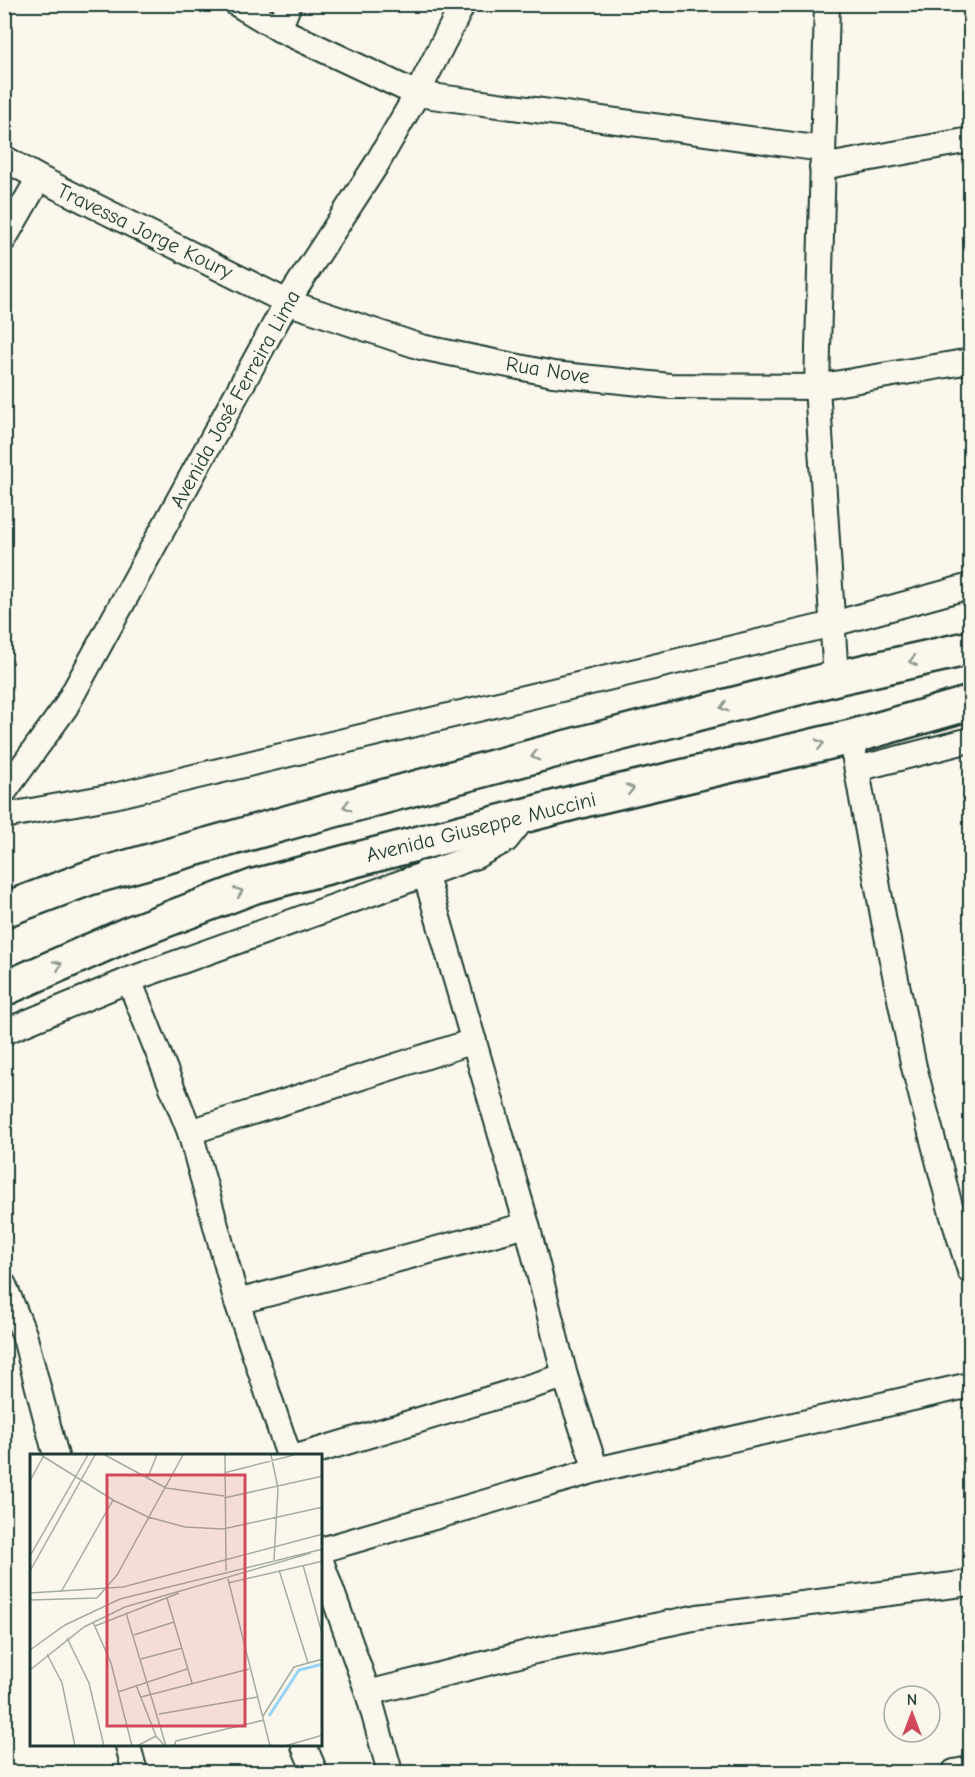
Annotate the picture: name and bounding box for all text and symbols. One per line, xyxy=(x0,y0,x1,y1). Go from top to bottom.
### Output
street label: Travessa Jorge Koury xyxy=(53,178,237,284)
street label: Avenida José Ferreira Lima xyxy=(165,286,305,512)
street label: Rua Nove xyxy=(504,352,592,388)
one-way arrow xyxy=(909,654,919,667)
one-way arrow xyxy=(719,700,729,713)
one-way arrow xyxy=(815,738,825,751)
one-way arrow xyxy=(530,748,540,761)
one-way arrow xyxy=(625,784,635,797)
street label: Avenida Giuseppe Muccini xyxy=(364,787,598,867)
one-way arrow xyxy=(342,799,352,812)
one-way arrow xyxy=(232,887,243,899)
one-way arrow xyxy=(52,960,63,972)
inset map xyxy=(30,1454,322,1747)
north arrow xyxy=(882,1684,942,1744)
text: N xyxy=(907,1691,917,1709)

